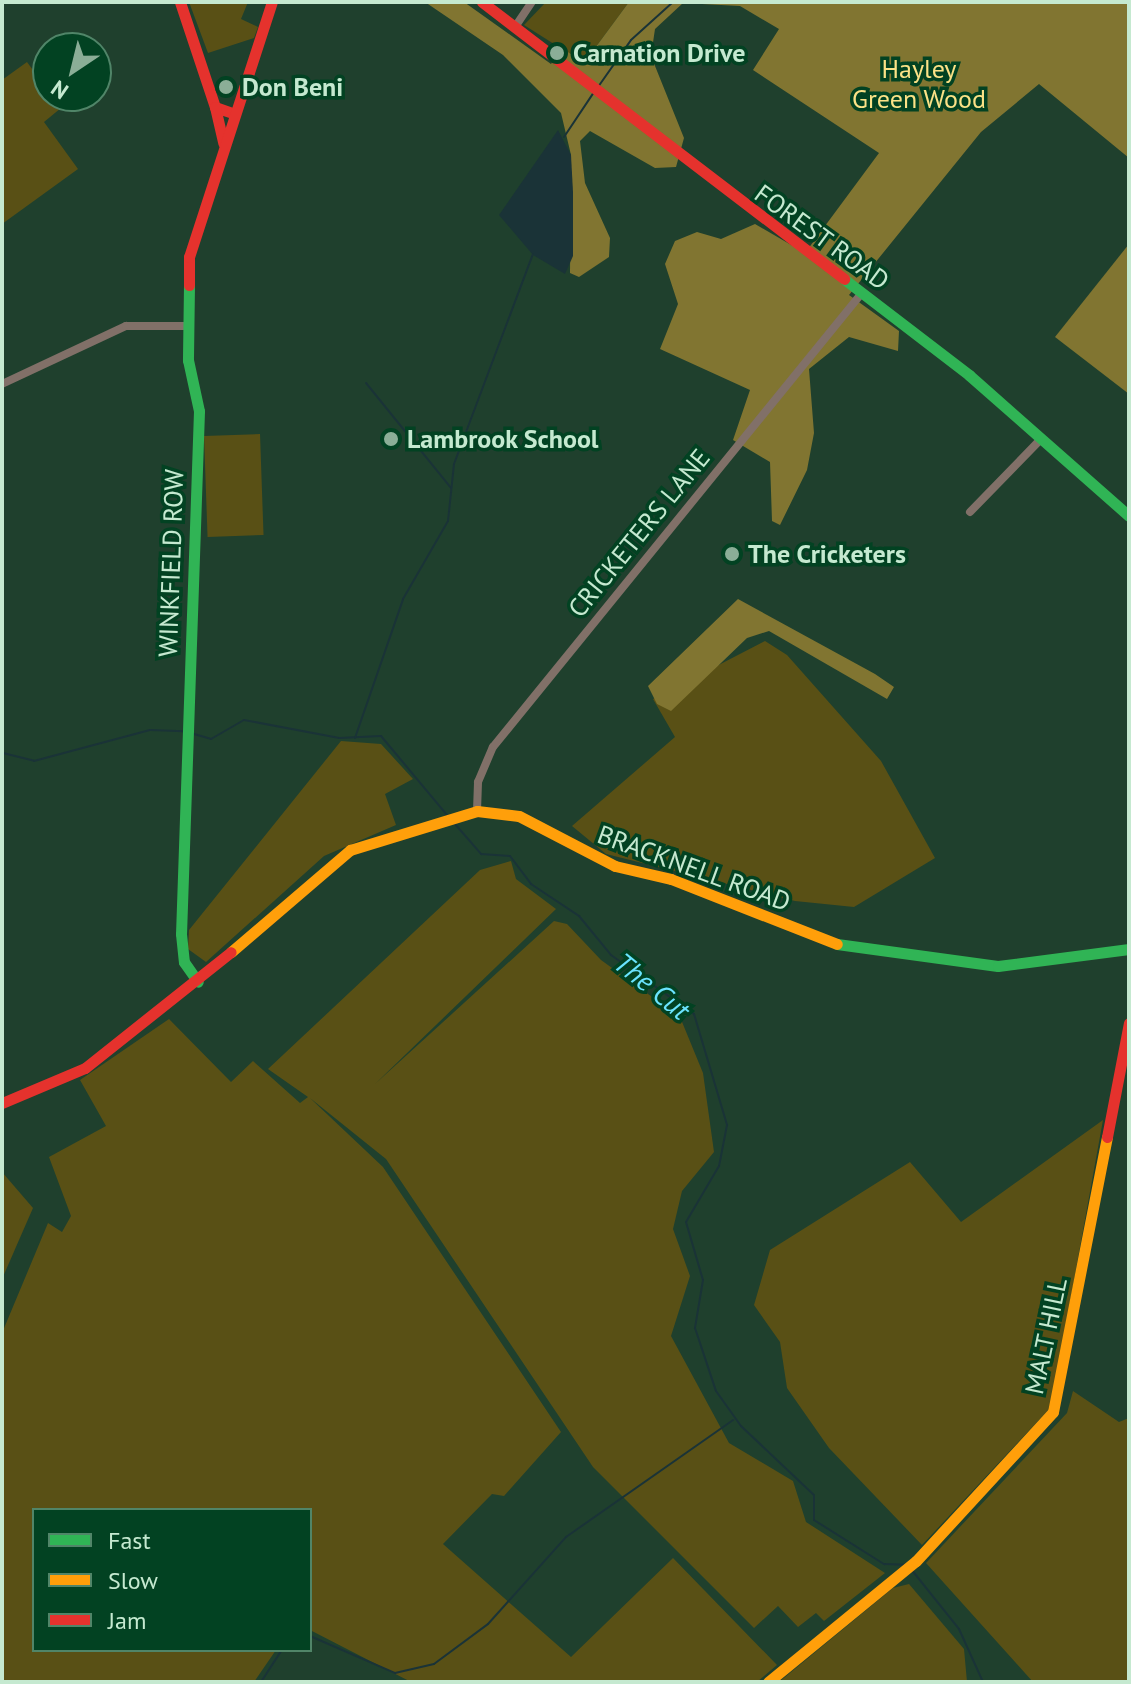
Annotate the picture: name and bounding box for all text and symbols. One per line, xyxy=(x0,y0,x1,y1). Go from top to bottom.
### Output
north arrow xyxy=(32,32,112,112)
place label: Carnation Drive xyxy=(573,37,745,69)
marker: Carnation Drive xyxy=(548,44,566,62)
park label: Hayley Green Wood xyxy=(852,53,986,114)
place label: Don Beni xyxy=(242,71,343,103)
text: N xyxy=(45,74,73,106)
marker: Don Beni xyxy=(217,78,235,96)
street label: FOREST ROAD xyxy=(748,178,896,296)
place label: Lambrook School xyxy=(407,423,599,455)
marker: Lambrook School xyxy=(382,430,400,448)
street label: CRICKETERS LANE xyxy=(562,443,716,623)
street label: WINKFIELD ROW xyxy=(152,469,190,657)
place label: The Cricketers xyxy=(748,538,906,570)
marker: The Cricketers xyxy=(723,545,741,563)
street label: BRACKNELL ROAD xyxy=(593,818,795,918)
water label: The Cut xyxy=(607,945,697,1027)
street label: MALT HILL xyxy=(1018,1274,1074,1398)
legend xyxy=(32,1508,312,1652)
text: Fast xyxy=(108,1525,151,1556)
text: Slow xyxy=(108,1565,158,1596)
text: Jam xyxy=(108,1605,146,1636)

